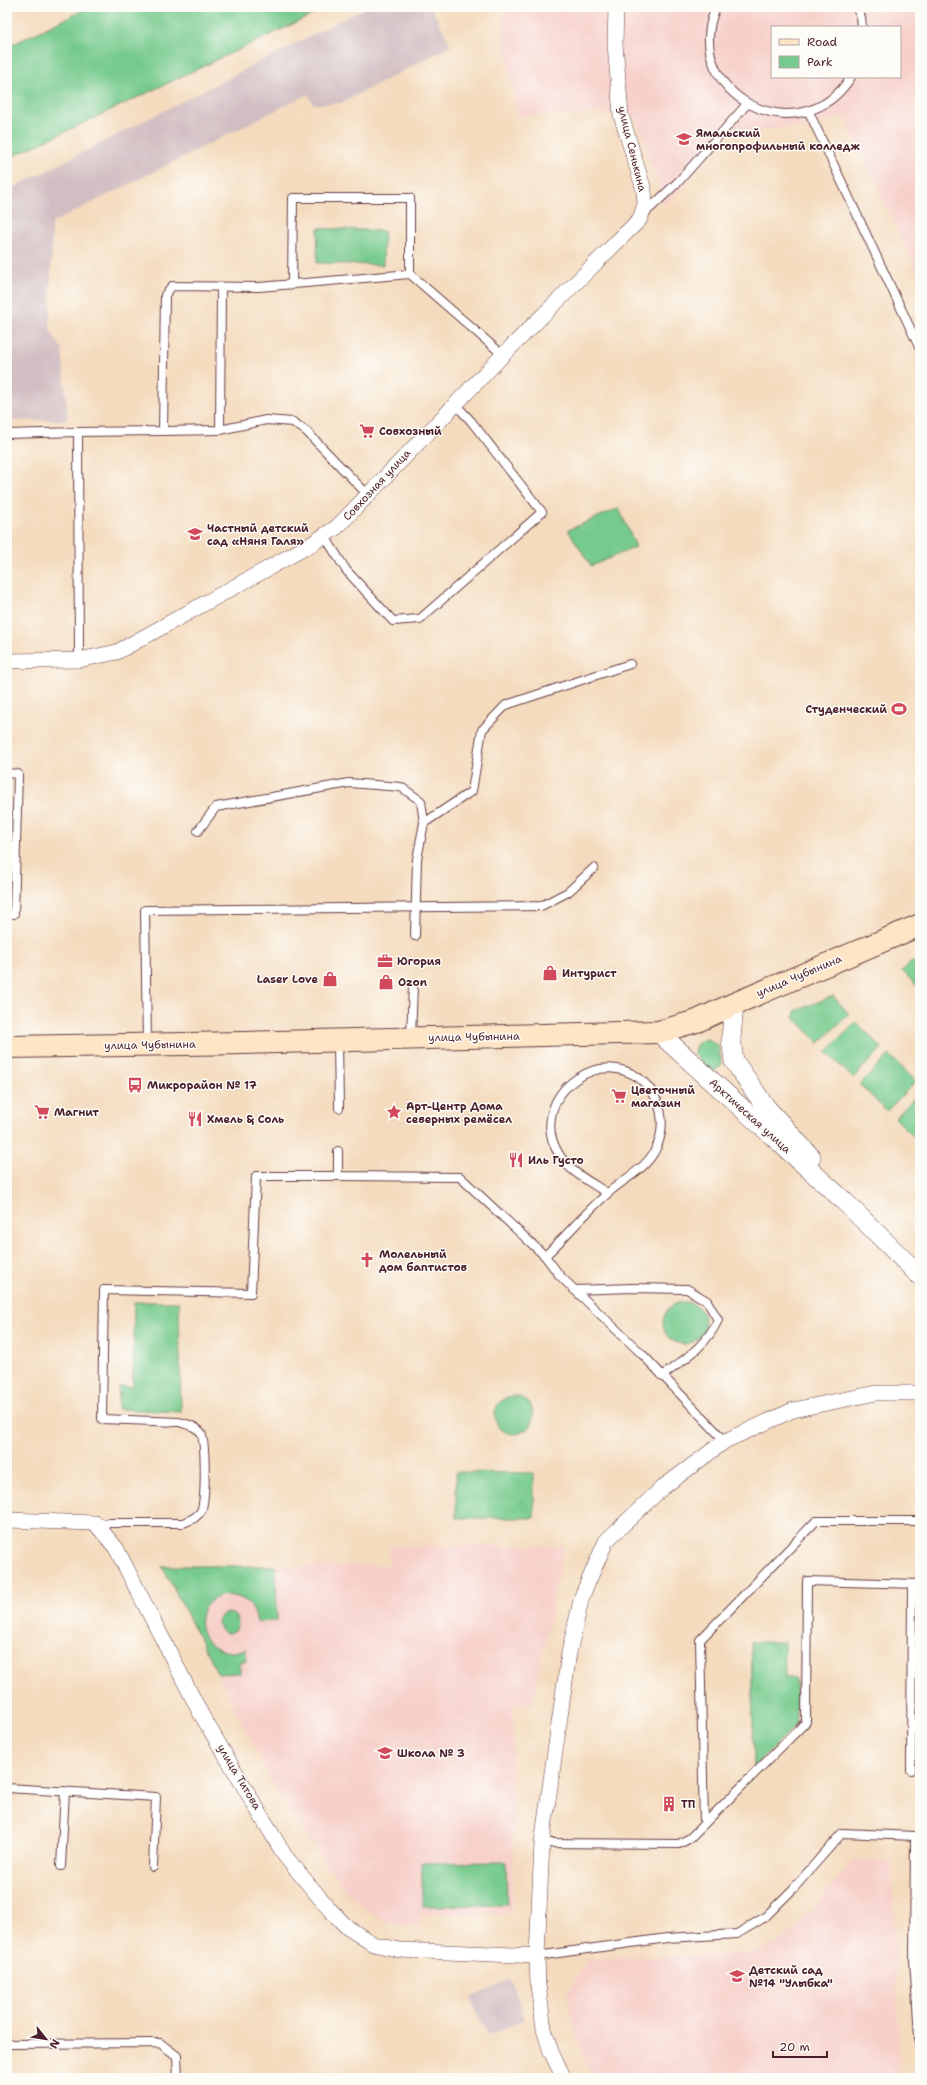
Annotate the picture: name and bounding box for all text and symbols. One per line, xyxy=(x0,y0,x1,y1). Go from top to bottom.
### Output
legend xyxy=(771,26,901,78)
text: Road xyxy=(807,34,838,50)
text: Park xyxy=(807,54,833,70)
street label: улица Сенькина xyxy=(614,105,650,194)
place label: Ямальский многопрофильный колледж xyxy=(696,126,860,154)
school or university icon: Ямальский многопрофильный колледж xyxy=(675,130,693,148)
supermarket icon: Совхозный xyxy=(358,422,376,440)
place label: Совхозный xyxy=(379,424,442,439)
street label: Совхозная улица xyxy=(340,446,414,524)
place label: Частный детский сад «Няня Галя» xyxy=(207,521,309,549)
school or university icon: Частный детский сад «Няня Галя» xyxy=(186,525,204,543)
sports icon: Студенческий xyxy=(890,700,908,718)
place label: Студенческий xyxy=(805,702,887,717)
street label: улица Чубынина xyxy=(754,951,844,1001)
office icon: Югория xyxy=(376,952,394,970)
place label: Югория xyxy=(397,954,441,969)
shop icon: Интурист xyxy=(541,964,559,982)
place label: Интурист xyxy=(562,966,617,981)
shop icon: Laser Love xyxy=(321,970,339,988)
place label: Laser Love xyxy=(257,972,318,987)
shop icon: Ozon xyxy=(377,973,395,991)
place label: Ozon xyxy=(398,975,428,990)
street label: улица Чубынина xyxy=(428,1029,520,1045)
street label: улица Чубынина xyxy=(104,1037,196,1053)
street label: Арктическая улица xyxy=(706,1075,794,1157)
bus stop icon: Микрорайон № 17 xyxy=(126,1076,144,1094)
place label: Микрорайон № 17 xyxy=(147,1078,257,1093)
place label: Цветочный магазин xyxy=(631,1083,695,1111)
supermarket icon: Цветочный магазин xyxy=(610,1087,628,1105)
place label: Арт-Центр Дома северных ремёсел xyxy=(406,1099,512,1127)
supermarket icon: Магнит xyxy=(33,1103,51,1121)
place icon: Арт-Центр Дома северных ремёсел xyxy=(385,1103,403,1121)
place label: Магнит xyxy=(54,1105,99,1120)
restaurant icon: Хмель & Соль xyxy=(186,1110,204,1128)
place label: Хмель & Соль xyxy=(207,1112,284,1127)
restaurant icon: Иль Густо xyxy=(507,1151,525,1169)
place label: Иль Густо xyxy=(528,1153,584,1168)
place label: Молельный дом баптистов xyxy=(379,1247,467,1275)
church icon: Молельный дом баптистов xyxy=(358,1251,376,1269)
street label: улица Титова xyxy=(214,1741,265,1813)
school or university icon: Школа № 3 xyxy=(376,1744,394,1762)
place label: Школа № 3 xyxy=(397,1746,465,1761)
building icon: ТП xyxy=(660,1795,678,1813)
place label: ТП xyxy=(681,1797,695,1812)
place label: Детский сад №14 "Улыбка" xyxy=(749,1963,833,1991)
school or university icon: Детский сад №14 "Улыбка" xyxy=(728,1967,746,1985)
north arrow xyxy=(26,2019,66,2059)
scale bar xyxy=(773,2033,827,2059)
text: N xyxy=(45,2036,63,2052)
text: 20 m xyxy=(779,2039,810,2055)

